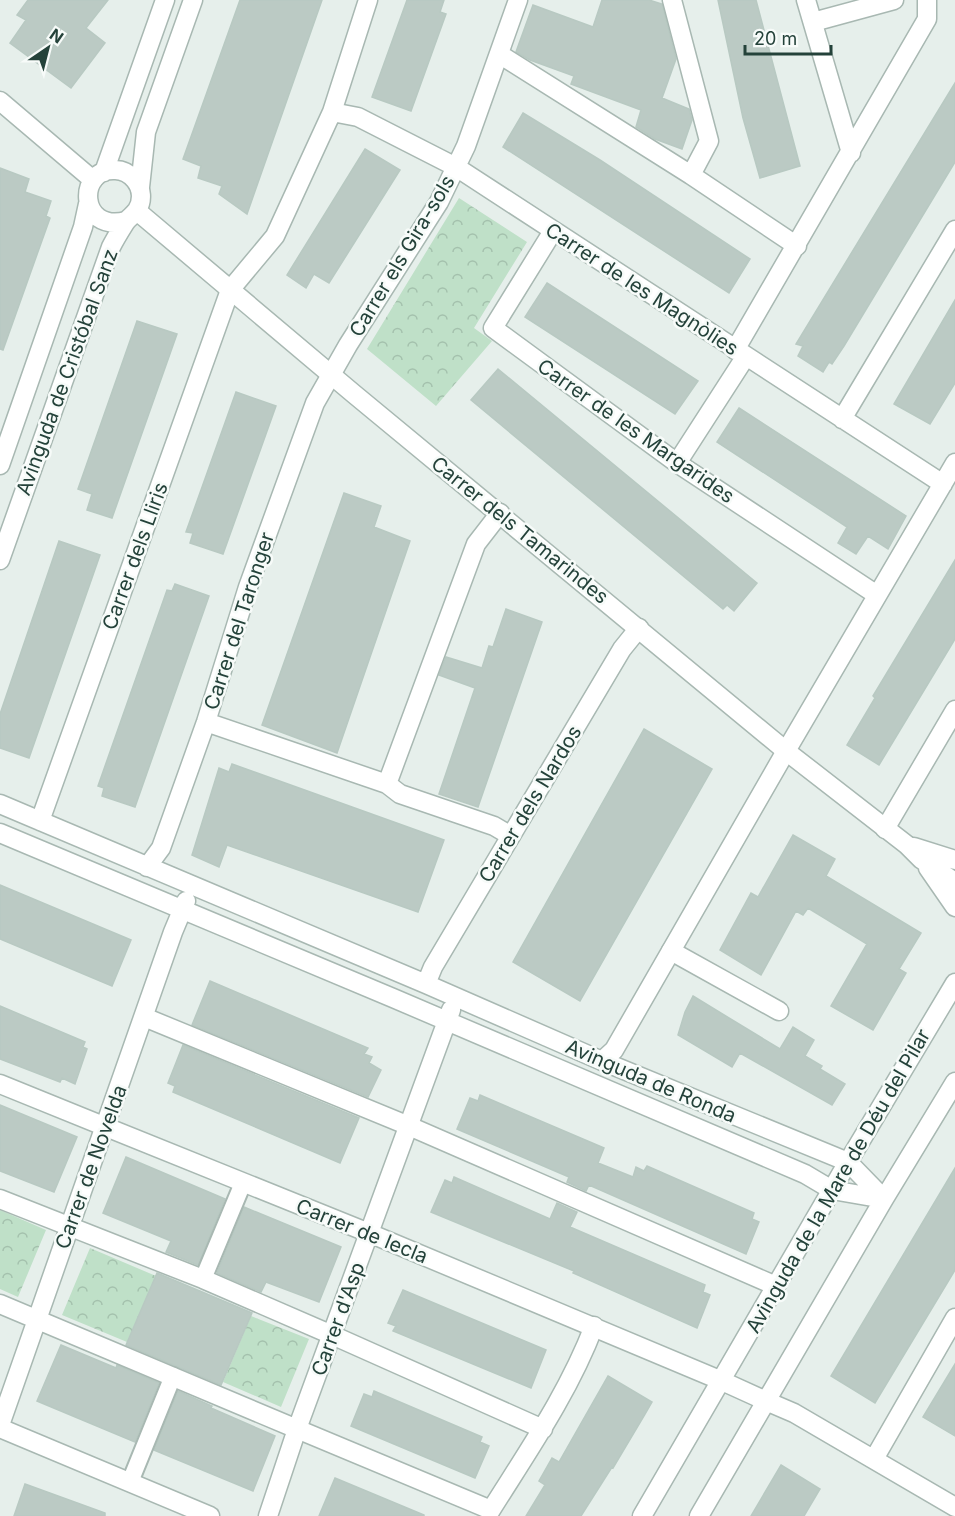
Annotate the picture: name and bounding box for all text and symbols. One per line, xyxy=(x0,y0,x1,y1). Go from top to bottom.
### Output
north arrow xyxy=(18,18,78,78)
scale bar xyxy=(745,18,830,56)
text: N xyxy=(46,24,67,47)
text: 20 m xyxy=(754,28,797,49)
street label: Carrer els Gira-sols xyxy=(344,171,460,341)
street label: Carrer de les Magnòlies xyxy=(541,218,743,360)
street label: Avinguda de Cristóbal Sanz xyxy=(11,246,123,498)
street label: Carrer de les Margarides xyxy=(533,354,739,508)
street label: Carrer dels Tamarindes xyxy=(427,451,613,609)
street label: Carrer dels Lliris xyxy=(97,479,173,633)
street label: Carrer del Taronger xyxy=(199,529,279,713)
street label: Carrer dels Nardos xyxy=(474,721,586,887)
street label: Avinguda de la Mare de Déu del Pilar xyxy=(741,1024,935,1337)
street label: Avinguda de Ronda xyxy=(562,1034,740,1128)
street label: Carrer de Novelda xyxy=(50,1082,132,1252)
street label: Carrer de Iecla xyxy=(293,1194,431,1268)
street label: Carrer d'Asp xyxy=(306,1259,370,1379)

